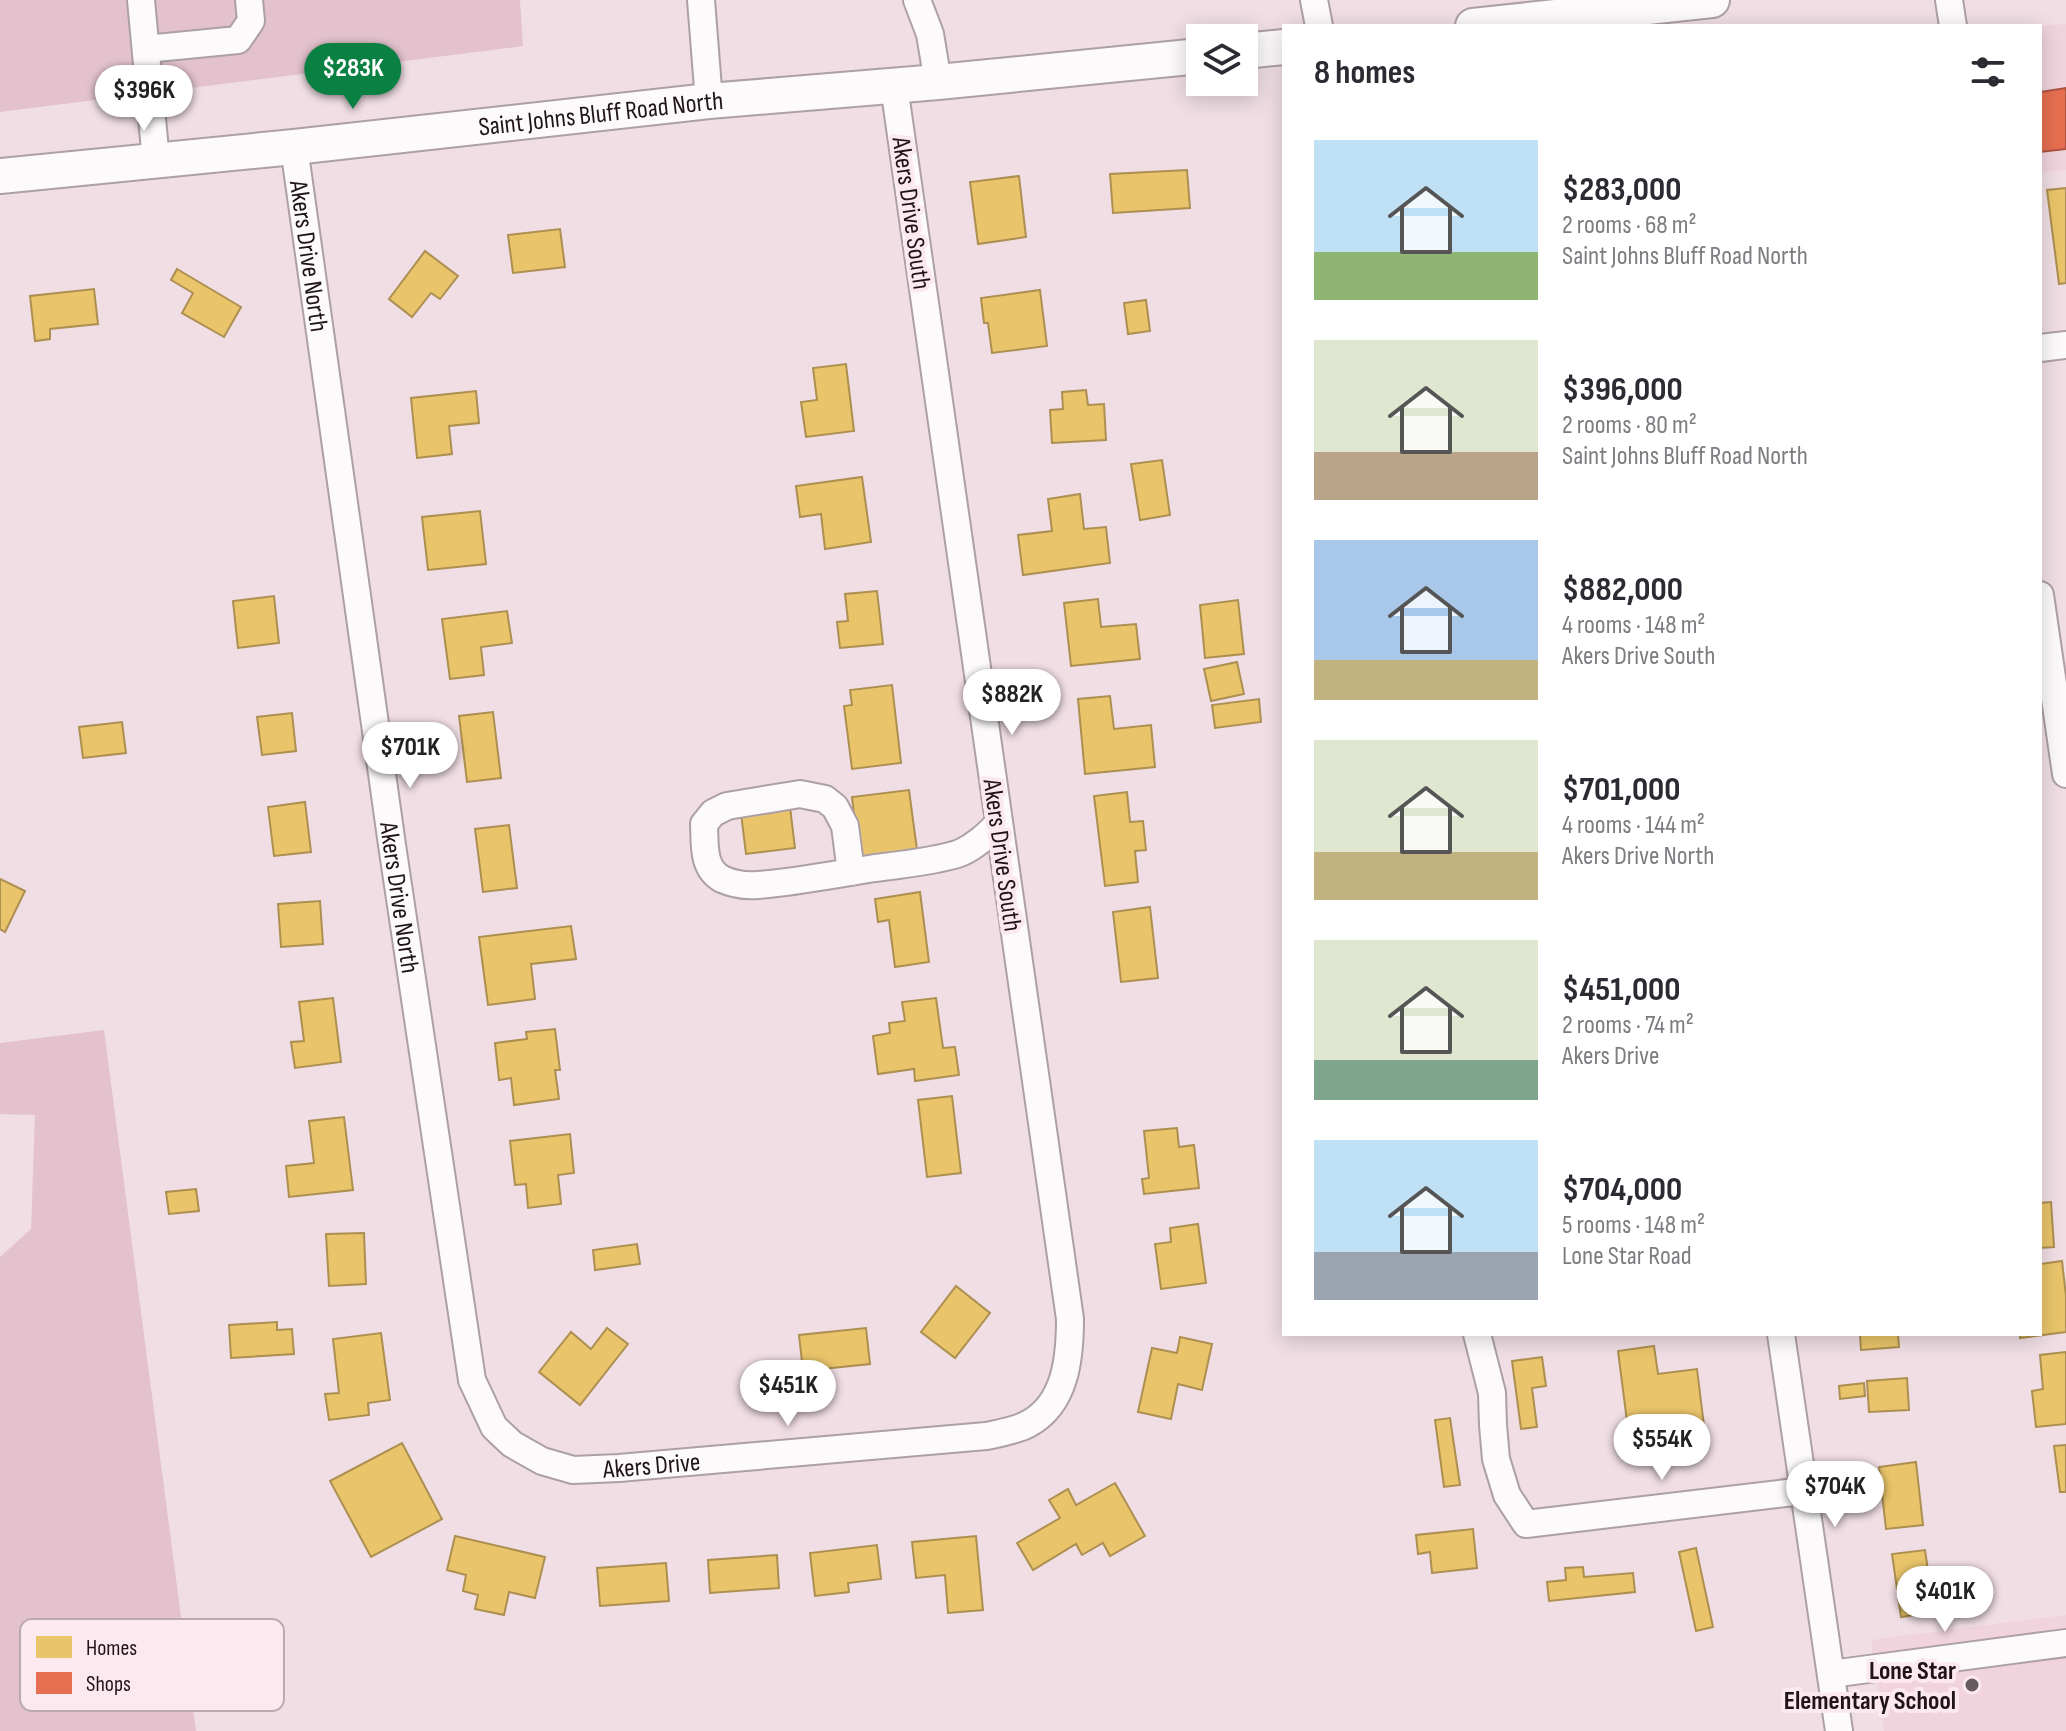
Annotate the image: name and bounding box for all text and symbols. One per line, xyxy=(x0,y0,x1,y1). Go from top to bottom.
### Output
map controls xyxy=(1186,24,1258,96)
button: layers xyxy=(1186,24,1258,96)
pin: $283K xyxy=(297,43,409,111)
icon: filters xyxy=(1966,50,2010,94)
text: 8 homes xyxy=(1314,52,1415,93)
text: $283K xyxy=(322,53,384,84)
pin: $396K xyxy=(88,65,200,133)
text: $396K xyxy=(113,75,175,106)
street label: Saint Johns Bluff Road North xyxy=(477,86,724,143)
street label: Akers Drive South xyxy=(884,134,937,291)
text: $283,000 xyxy=(1562,169,1681,210)
icon: home xyxy=(1378,172,1474,268)
street label: Akers Drive North xyxy=(282,177,334,334)
text: 2 rooms · 68 m² xyxy=(1562,210,1697,241)
text: Saint Johns Bluff Road North xyxy=(1562,241,1808,272)
text: $396,000 xyxy=(1562,369,1683,410)
icon: home xyxy=(1378,372,1474,468)
text: 2 rooms · 80 m² xyxy=(1562,410,1697,441)
text: Saint Johns Bluff Road North xyxy=(1562,441,1808,472)
text: $882,000 xyxy=(1562,569,1683,610)
icon: home xyxy=(1378,572,1474,668)
text: 4 rooms · 148 m² xyxy=(1562,610,1705,641)
text: Akers Drive South xyxy=(1562,641,1715,672)
pin: $882K xyxy=(956,669,1068,737)
text: $882K xyxy=(981,679,1043,710)
pin: $701K xyxy=(354,722,466,790)
text: $701K xyxy=(380,732,440,763)
text: $701,000 xyxy=(1562,769,1680,810)
icon: home xyxy=(1378,772,1474,868)
street label: Akers Drive South xyxy=(975,776,1028,933)
text: 4 rooms · 144 m² xyxy=(1562,810,1705,841)
street label: Akers Drive North xyxy=(372,819,425,975)
text: Akers Drive North xyxy=(1562,841,1714,872)
text: $451,000 xyxy=(1562,969,1680,1010)
icon: home xyxy=(1378,972,1474,1068)
text: 2 rooms · 74 m² xyxy=(1562,1010,1694,1041)
text: Akers Drive xyxy=(1562,1041,1659,1072)
text: $704,000 xyxy=(1562,1169,1682,1210)
icon: home xyxy=(1378,1172,1474,1268)
text: 5 rooms · 148 m² xyxy=(1562,1210,1705,1241)
text: Lone Star Road xyxy=(1562,1241,1692,1272)
pin: $451K xyxy=(732,1360,844,1428)
text: $451K xyxy=(758,1370,818,1401)
pin: $554K xyxy=(1606,1414,1718,1482)
text: $554K xyxy=(1631,1424,1693,1455)
street label: Akers Drive xyxy=(601,1447,702,1486)
pin: $704K xyxy=(1779,1461,1891,1529)
text: $704K xyxy=(1804,1471,1866,1502)
pin: $401K xyxy=(1889,1566,2001,1634)
text: $401K xyxy=(1914,1576,1976,1607)
legend xyxy=(20,1619,284,1711)
text: Homes xyxy=(86,1635,137,1662)
place label: Lone Star Elementary School xyxy=(1784,1656,1956,1717)
text: Shops xyxy=(86,1671,131,1698)
marker: Lone Star Elementary School xyxy=(1963,1676,1981,1694)

